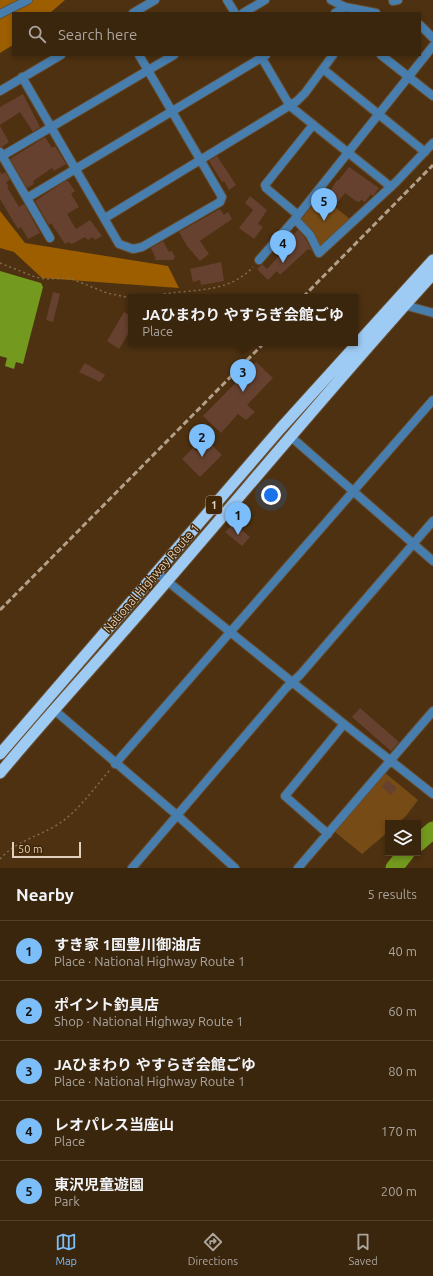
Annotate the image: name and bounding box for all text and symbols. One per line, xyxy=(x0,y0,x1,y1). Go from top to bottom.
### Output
search box xyxy=(12,12,421,56)
icon: search xyxy=(26,23,48,45)
text: Search here xyxy=(58,26,137,43)
pin: 5 xyxy=(311,188,337,221)
pin: 4 xyxy=(270,230,296,263)
popup xyxy=(128,294,358,346)
text: JAひまわり やすらぎ会館ごゆ xyxy=(142,306,344,323)
text: Place xyxy=(142,324,173,338)
pin: 3 xyxy=(230,359,256,392)
pin: 2 xyxy=(189,424,215,457)
your location xyxy=(261,485,281,505)
road number: 1 xyxy=(206,496,222,514)
pin: 1 xyxy=(225,502,251,535)
street label: National Highway Route 1 xyxy=(100,521,202,635)
map controls xyxy=(385,820,421,856)
button: layers xyxy=(385,820,421,856)
scale bar xyxy=(12,840,81,859)
text: 50 m xyxy=(18,843,42,855)
text: Nearby xyxy=(16,885,74,904)
text: 5 results xyxy=(367,887,417,901)
text: すき家 1国豊川御油店 xyxy=(54,936,201,953)
text: 1 xyxy=(25,944,33,958)
text: 40 m xyxy=(388,944,417,958)
text: Place · National Highway Route 1 xyxy=(54,954,245,968)
text: ポイント釣具店 xyxy=(54,996,159,1013)
text: 2 xyxy=(25,1004,33,1018)
text: 60 m xyxy=(388,1004,417,1018)
text: Shop · National Highway Route 1 xyxy=(54,1014,244,1028)
text: JAひまわり やすらぎ会館ごゆ xyxy=(54,1056,256,1073)
text: 3 xyxy=(25,1064,33,1078)
text: 80 m xyxy=(388,1064,417,1078)
text: Place · National Highway Route 1 xyxy=(54,1074,245,1088)
text: レオパレス当座山 xyxy=(54,1116,174,1133)
text: 4 xyxy=(25,1124,33,1138)
text: 170 m xyxy=(381,1124,417,1138)
text: Place xyxy=(54,1134,85,1148)
text: 東沢児童遊園 xyxy=(54,1176,144,1193)
text: 5 xyxy=(25,1184,33,1198)
text: 200 m xyxy=(381,1184,417,1198)
text: Park xyxy=(54,1194,80,1208)
tab: Map xyxy=(55,1231,77,1267)
tab: Directions xyxy=(188,1231,238,1267)
tab: Saved xyxy=(348,1231,378,1267)

